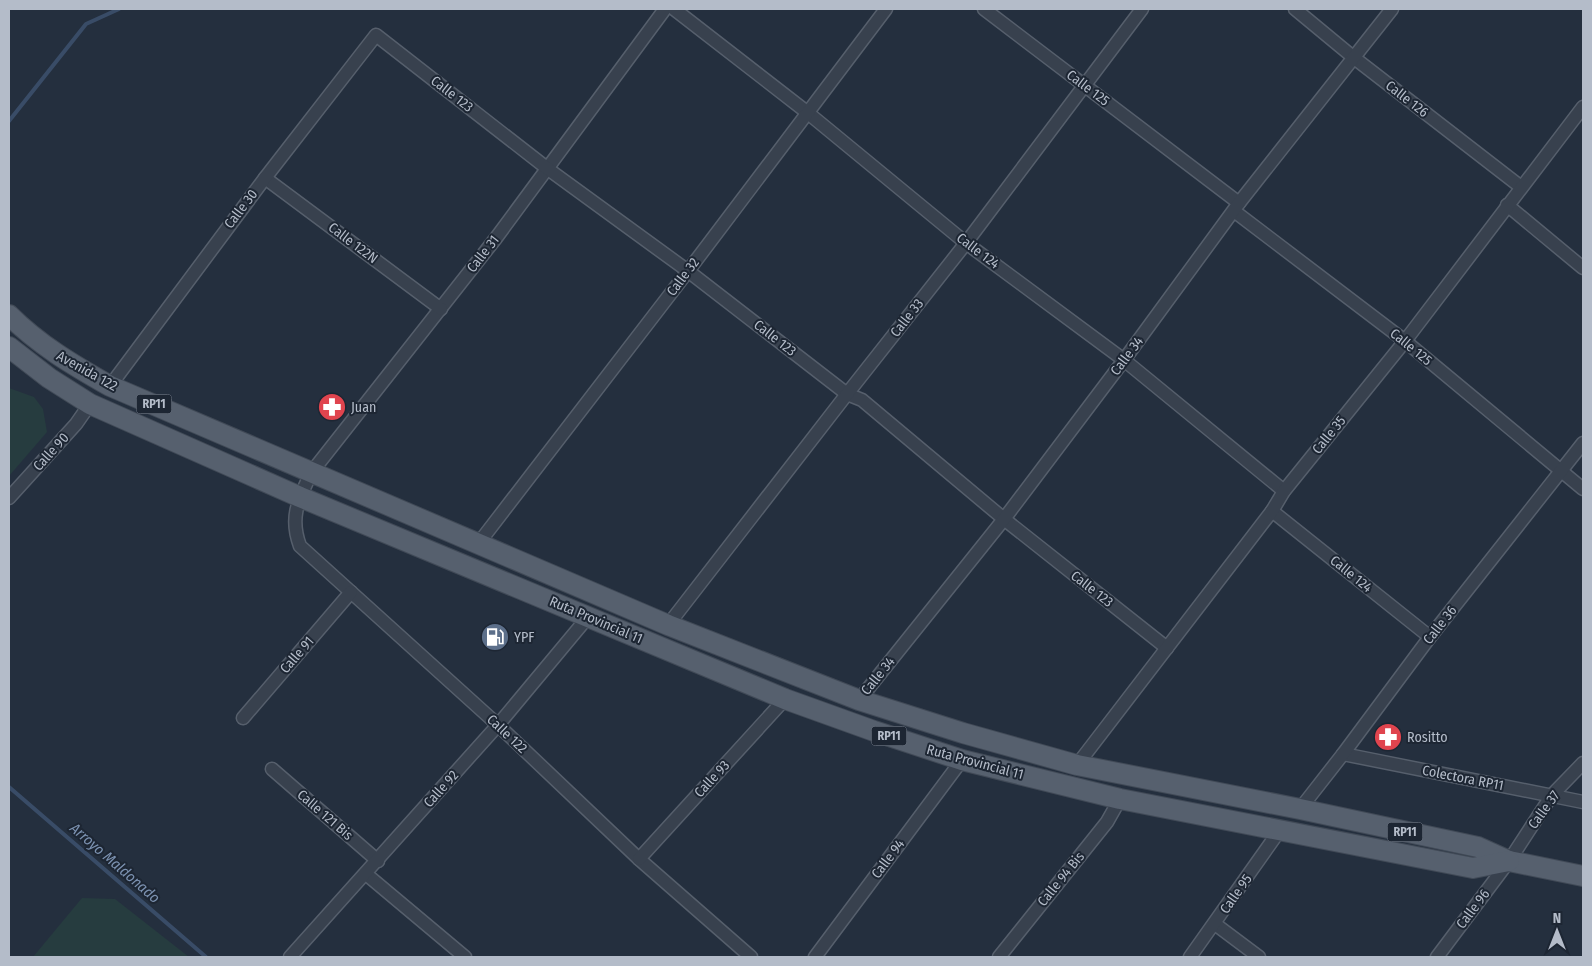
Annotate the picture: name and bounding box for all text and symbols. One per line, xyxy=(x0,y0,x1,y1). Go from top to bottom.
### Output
street label: Calle 125 xyxy=(1063,66,1113,110)
street label: Calle 123 xyxy=(427,72,477,116)
street label: Calle 126 xyxy=(1382,77,1432,121)
street label: Calle 30 xyxy=(221,186,261,232)
street label: Calle 122N xyxy=(325,219,381,267)
street label: Calle 124 xyxy=(953,229,1003,273)
street label: Calle 31 xyxy=(463,232,503,276)
street label: Calle 32 xyxy=(663,254,703,300)
street label: Calle 33 xyxy=(887,295,927,341)
street label: Calle 123 xyxy=(750,316,800,360)
street label: Calle 125 xyxy=(1387,325,1435,369)
street label: Calle 34 xyxy=(1107,333,1147,379)
street label: Avenida 122 xyxy=(54,347,120,395)
pharmacy icon: Juan xyxy=(317,392,347,422)
road number: RP11 xyxy=(136,394,172,414)
place label: Juan xyxy=(351,399,376,416)
street label: Calle 35 xyxy=(1309,413,1349,457)
street label: Calle 90 xyxy=(30,429,72,475)
street label: Calle 124 xyxy=(1326,552,1376,596)
street label: Calle 123 xyxy=(1067,567,1117,611)
street label: Ruta Provincial 11 xyxy=(547,593,645,647)
street label: Calle 36 xyxy=(1420,602,1460,648)
fuel station icon: YPF xyxy=(480,622,510,652)
place label: YPF xyxy=(514,629,534,646)
street label: Calle 91 xyxy=(276,633,318,677)
street label: Calle 34 xyxy=(857,653,899,699)
street label: Calle 122 xyxy=(483,711,531,757)
pharmacy icon: Rositto xyxy=(1373,722,1403,752)
road number: RP11 xyxy=(872,726,906,746)
place label: Rositto xyxy=(1407,729,1448,746)
street label: Ruta Provincial 11 xyxy=(925,741,1025,783)
street label: Calle 93 xyxy=(691,757,733,801)
street label: Colectora RP11 xyxy=(1421,762,1505,794)
street label: Calle 92 xyxy=(420,767,462,811)
street label: Calle 121 Bis xyxy=(294,786,356,844)
street label: Calle 37 xyxy=(1524,787,1564,832)
water label: Arroyo Maldonado xyxy=(66,818,164,907)
road number: RP11 xyxy=(1388,822,1422,842)
street label: Calle 94 xyxy=(868,836,908,882)
street label: Calle 94 Bis xyxy=(1034,848,1088,910)
street label: Calle 95 xyxy=(1216,871,1256,917)
street label: Calle 96 xyxy=(1453,886,1493,932)
north arrow xyxy=(1532,906,1582,956)
text: N xyxy=(1553,910,1561,927)

